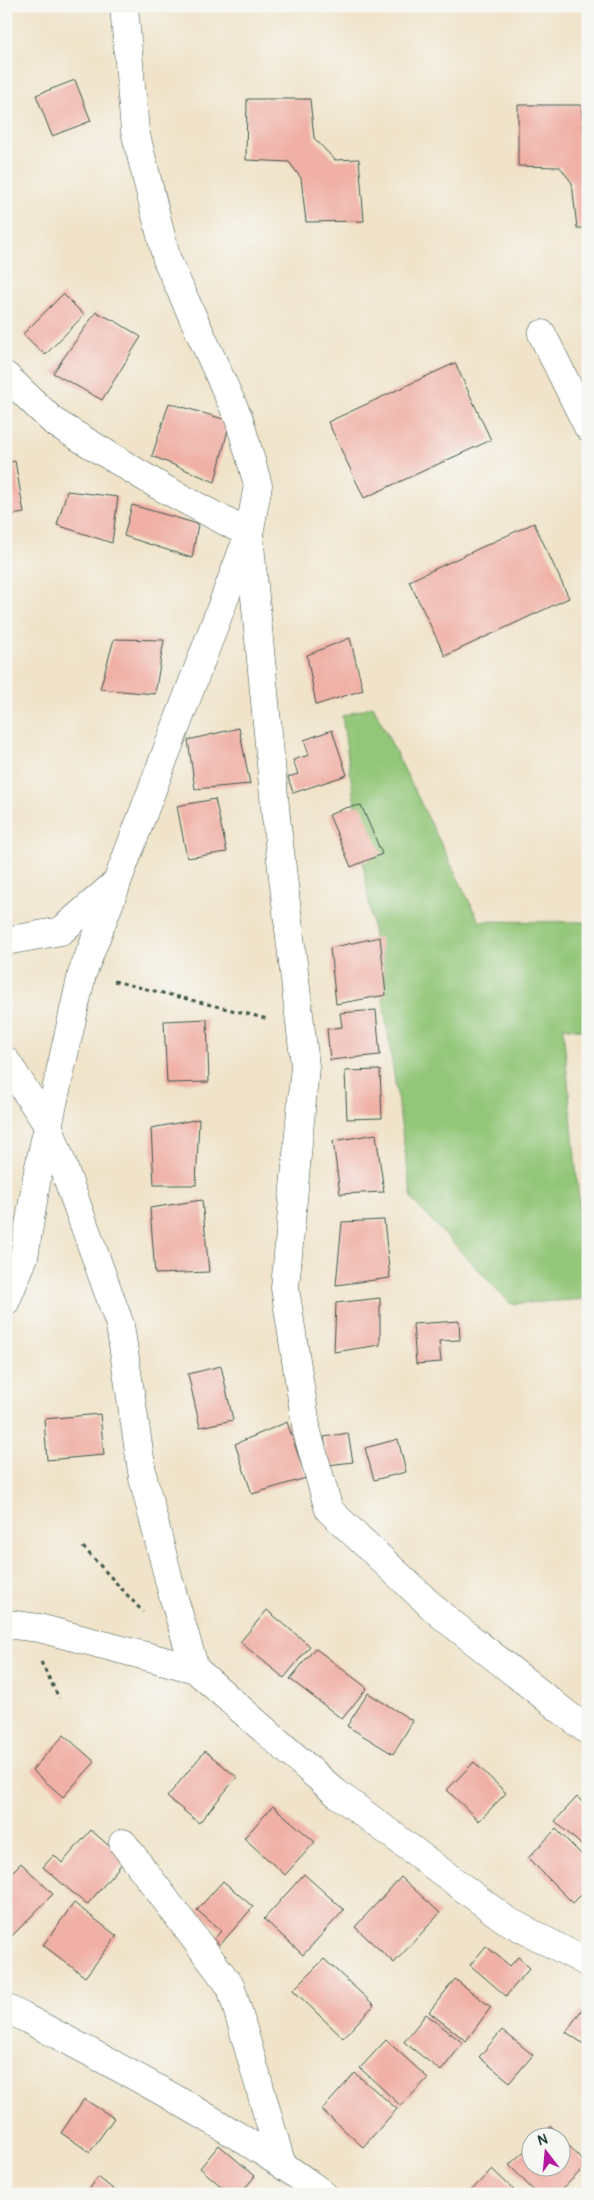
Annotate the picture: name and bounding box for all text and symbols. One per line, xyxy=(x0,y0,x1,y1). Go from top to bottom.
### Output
north arrow xyxy=(522,2128,572,2178)
text: N xyxy=(536,2131,549,2149)

